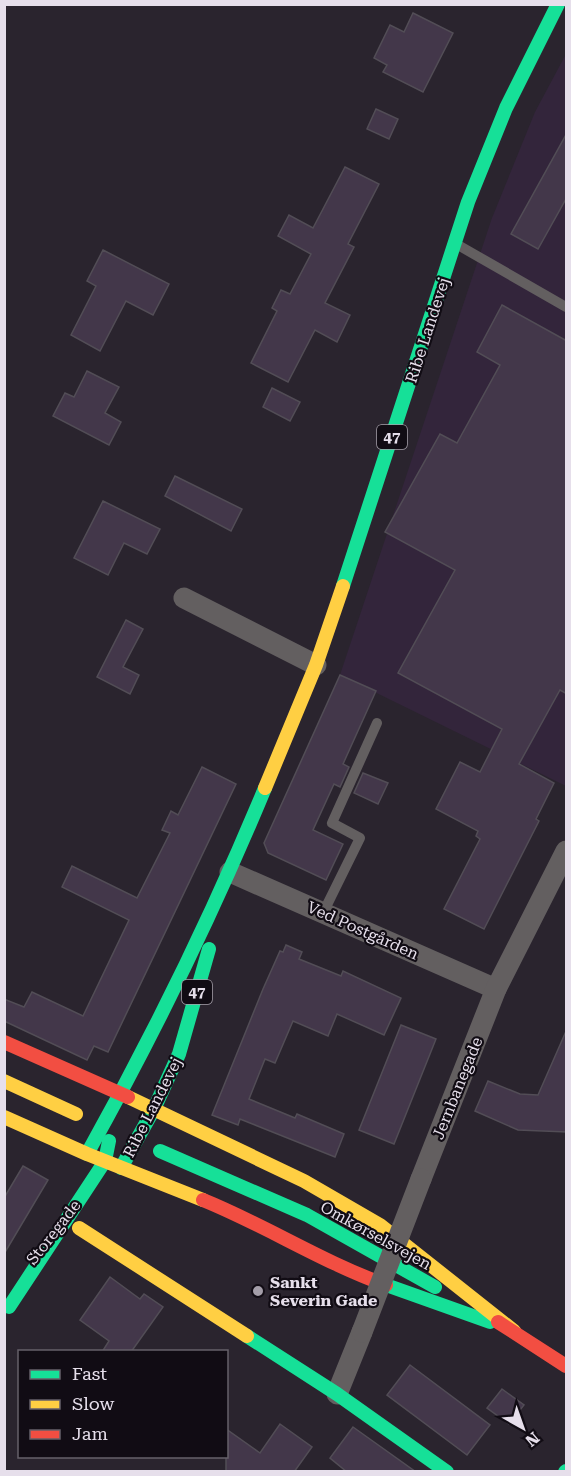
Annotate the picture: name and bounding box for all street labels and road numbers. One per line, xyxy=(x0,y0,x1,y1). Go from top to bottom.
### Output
street label: Ribe Landevej xyxy=(401,275,453,385)
road number: 47 xyxy=(377,425,407,449)
street label: Ved Postgården xyxy=(304,897,421,964)
road number: 47 xyxy=(182,980,212,1004)
street label: Jernbanegade xyxy=(428,1034,487,1142)
street label: Ribe Landevej xyxy=(119,1054,186,1160)
street label: Storegade xyxy=(22,1196,85,1269)
street label: Omkørselsvejen xyxy=(317,1197,435,1274)

